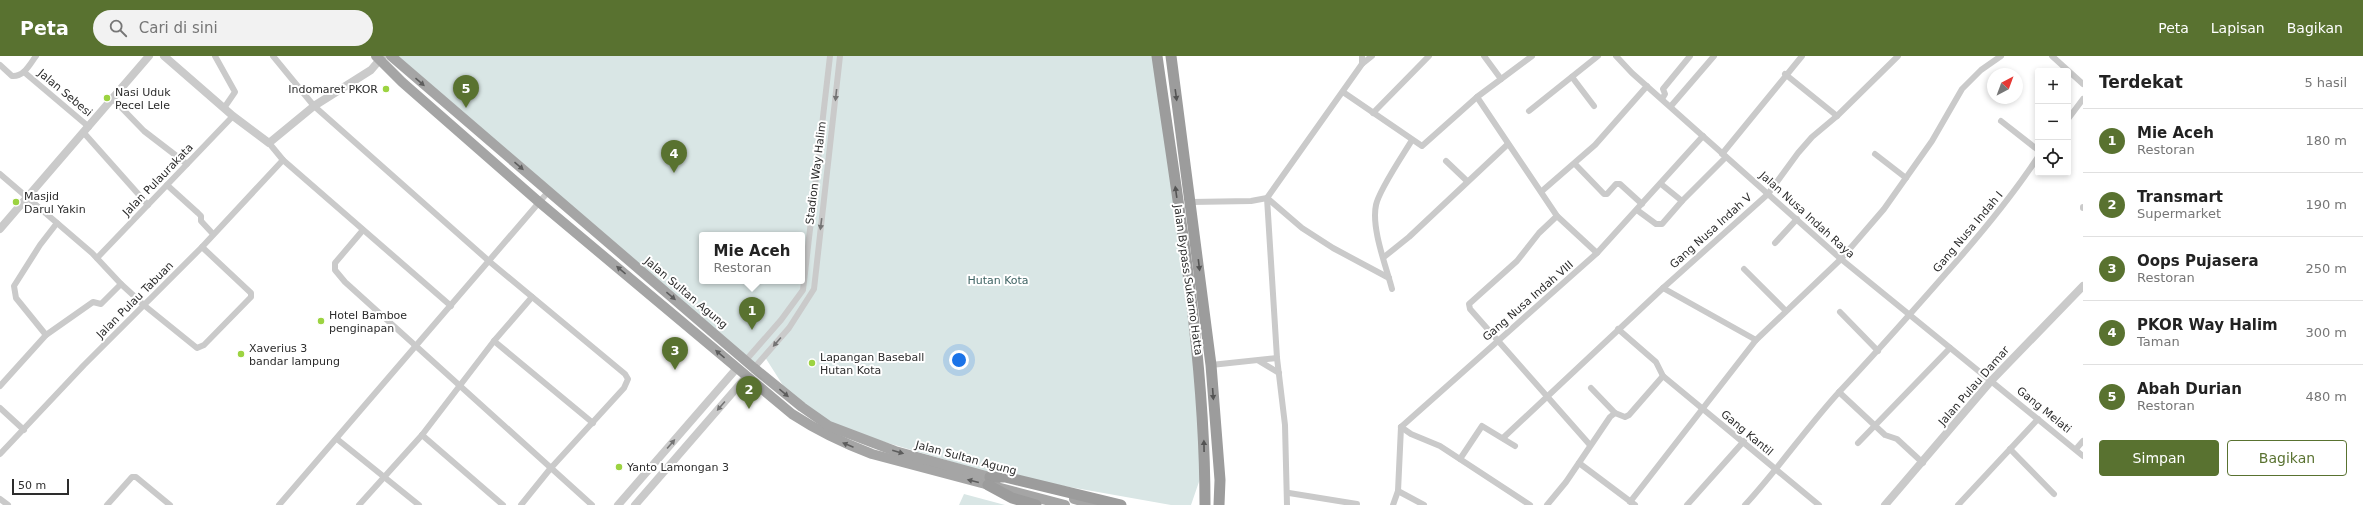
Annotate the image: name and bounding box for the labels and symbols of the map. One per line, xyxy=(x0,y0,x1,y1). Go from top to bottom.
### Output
street label: Jalan Sebesi xyxy=(35,66,95,119)
north arrow xyxy=(1987,68,2023,104)
pin: 5 xyxy=(453,75,479,108)
one-way arrow xyxy=(415,77,425,86)
place label: Indomaret PKOR xyxy=(288,83,378,96)
marker: Indomaret PKOR xyxy=(381,84,391,94)
place label: Nasi Uduk Pecel Lele xyxy=(115,86,171,112)
one-way arrow xyxy=(833,89,840,101)
one-way arrow xyxy=(1173,89,1179,101)
marker: Nasi Uduk Pecel Lele xyxy=(102,93,112,103)
street label: Stadion Way Halim xyxy=(803,121,829,225)
pin: 4 xyxy=(661,140,687,173)
street label: Jalan Pulaurakata xyxy=(119,141,196,220)
one-way arrow xyxy=(513,162,524,171)
street label: Jalan Nusa Indah Raya xyxy=(1756,168,1857,261)
one-way arrow xyxy=(1173,186,1179,198)
street label: Gang Nusa Indah I xyxy=(1930,189,2006,275)
place label: Masjid Darul Yakin xyxy=(24,190,86,216)
street label: Gang Nusa Indah V xyxy=(1667,190,1755,271)
marker: Masjid Darul Yakin xyxy=(11,197,21,207)
street label: Jalan Bypass Sukarno Hatta xyxy=(1171,203,1205,356)
one-way arrow xyxy=(818,218,824,230)
street label: Jalan Sultan Agung xyxy=(641,254,730,331)
street label: Gang Nusa Indah VIII xyxy=(1480,258,1576,344)
street label: Jalan Pulau Tabuan xyxy=(93,259,176,342)
one-way arrow xyxy=(1196,259,1202,271)
one-way arrow xyxy=(615,265,626,274)
park label: Hutan Kota xyxy=(967,274,1029,287)
one-way arrow xyxy=(665,292,676,301)
pin: 1 xyxy=(739,297,765,330)
place label: Hotel Bamboe penginapan xyxy=(329,309,407,335)
marker: Hotel Bamboe penginapan xyxy=(316,316,326,326)
pin: 3 xyxy=(662,337,688,370)
one-way arrow xyxy=(773,337,782,346)
place label: Xaverius 3 bandar lampung xyxy=(249,342,340,368)
street label: Jalan Pulau Damar xyxy=(1935,343,2012,429)
marker: Xaverius 3 bandar lampung xyxy=(236,349,246,359)
one-way arrow xyxy=(715,349,725,358)
your location xyxy=(949,350,969,370)
place label: Lapangan Baseball Hutan Kota xyxy=(820,351,924,377)
marker: Lapangan Baseball Hutan Kota xyxy=(807,358,817,368)
pin: 2 xyxy=(736,376,762,409)
street label: Gang Melati xyxy=(2014,384,2074,436)
one-way arrow xyxy=(779,388,789,397)
one-way arrow xyxy=(1210,388,1217,400)
one-way arrow xyxy=(717,401,726,410)
street label: Gang Kantil xyxy=(1718,407,1776,459)
street label: Jalan Sultan Agung xyxy=(913,438,1018,478)
one-way arrow xyxy=(667,439,676,449)
one-way arrow xyxy=(1201,439,1207,452)
one-way arrow xyxy=(842,442,854,448)
one-way arrow xyxy=(893,449,905,455)
place label: Yanto Lamongan 3 xyxy=(626,461,729,474)
marker: Yanto Lamongan 3 xyxy=(614,462,624,472)
scale bar xyxy=(12,477,69,496)
one-way arrow xyxy=(966,478,979,484)

